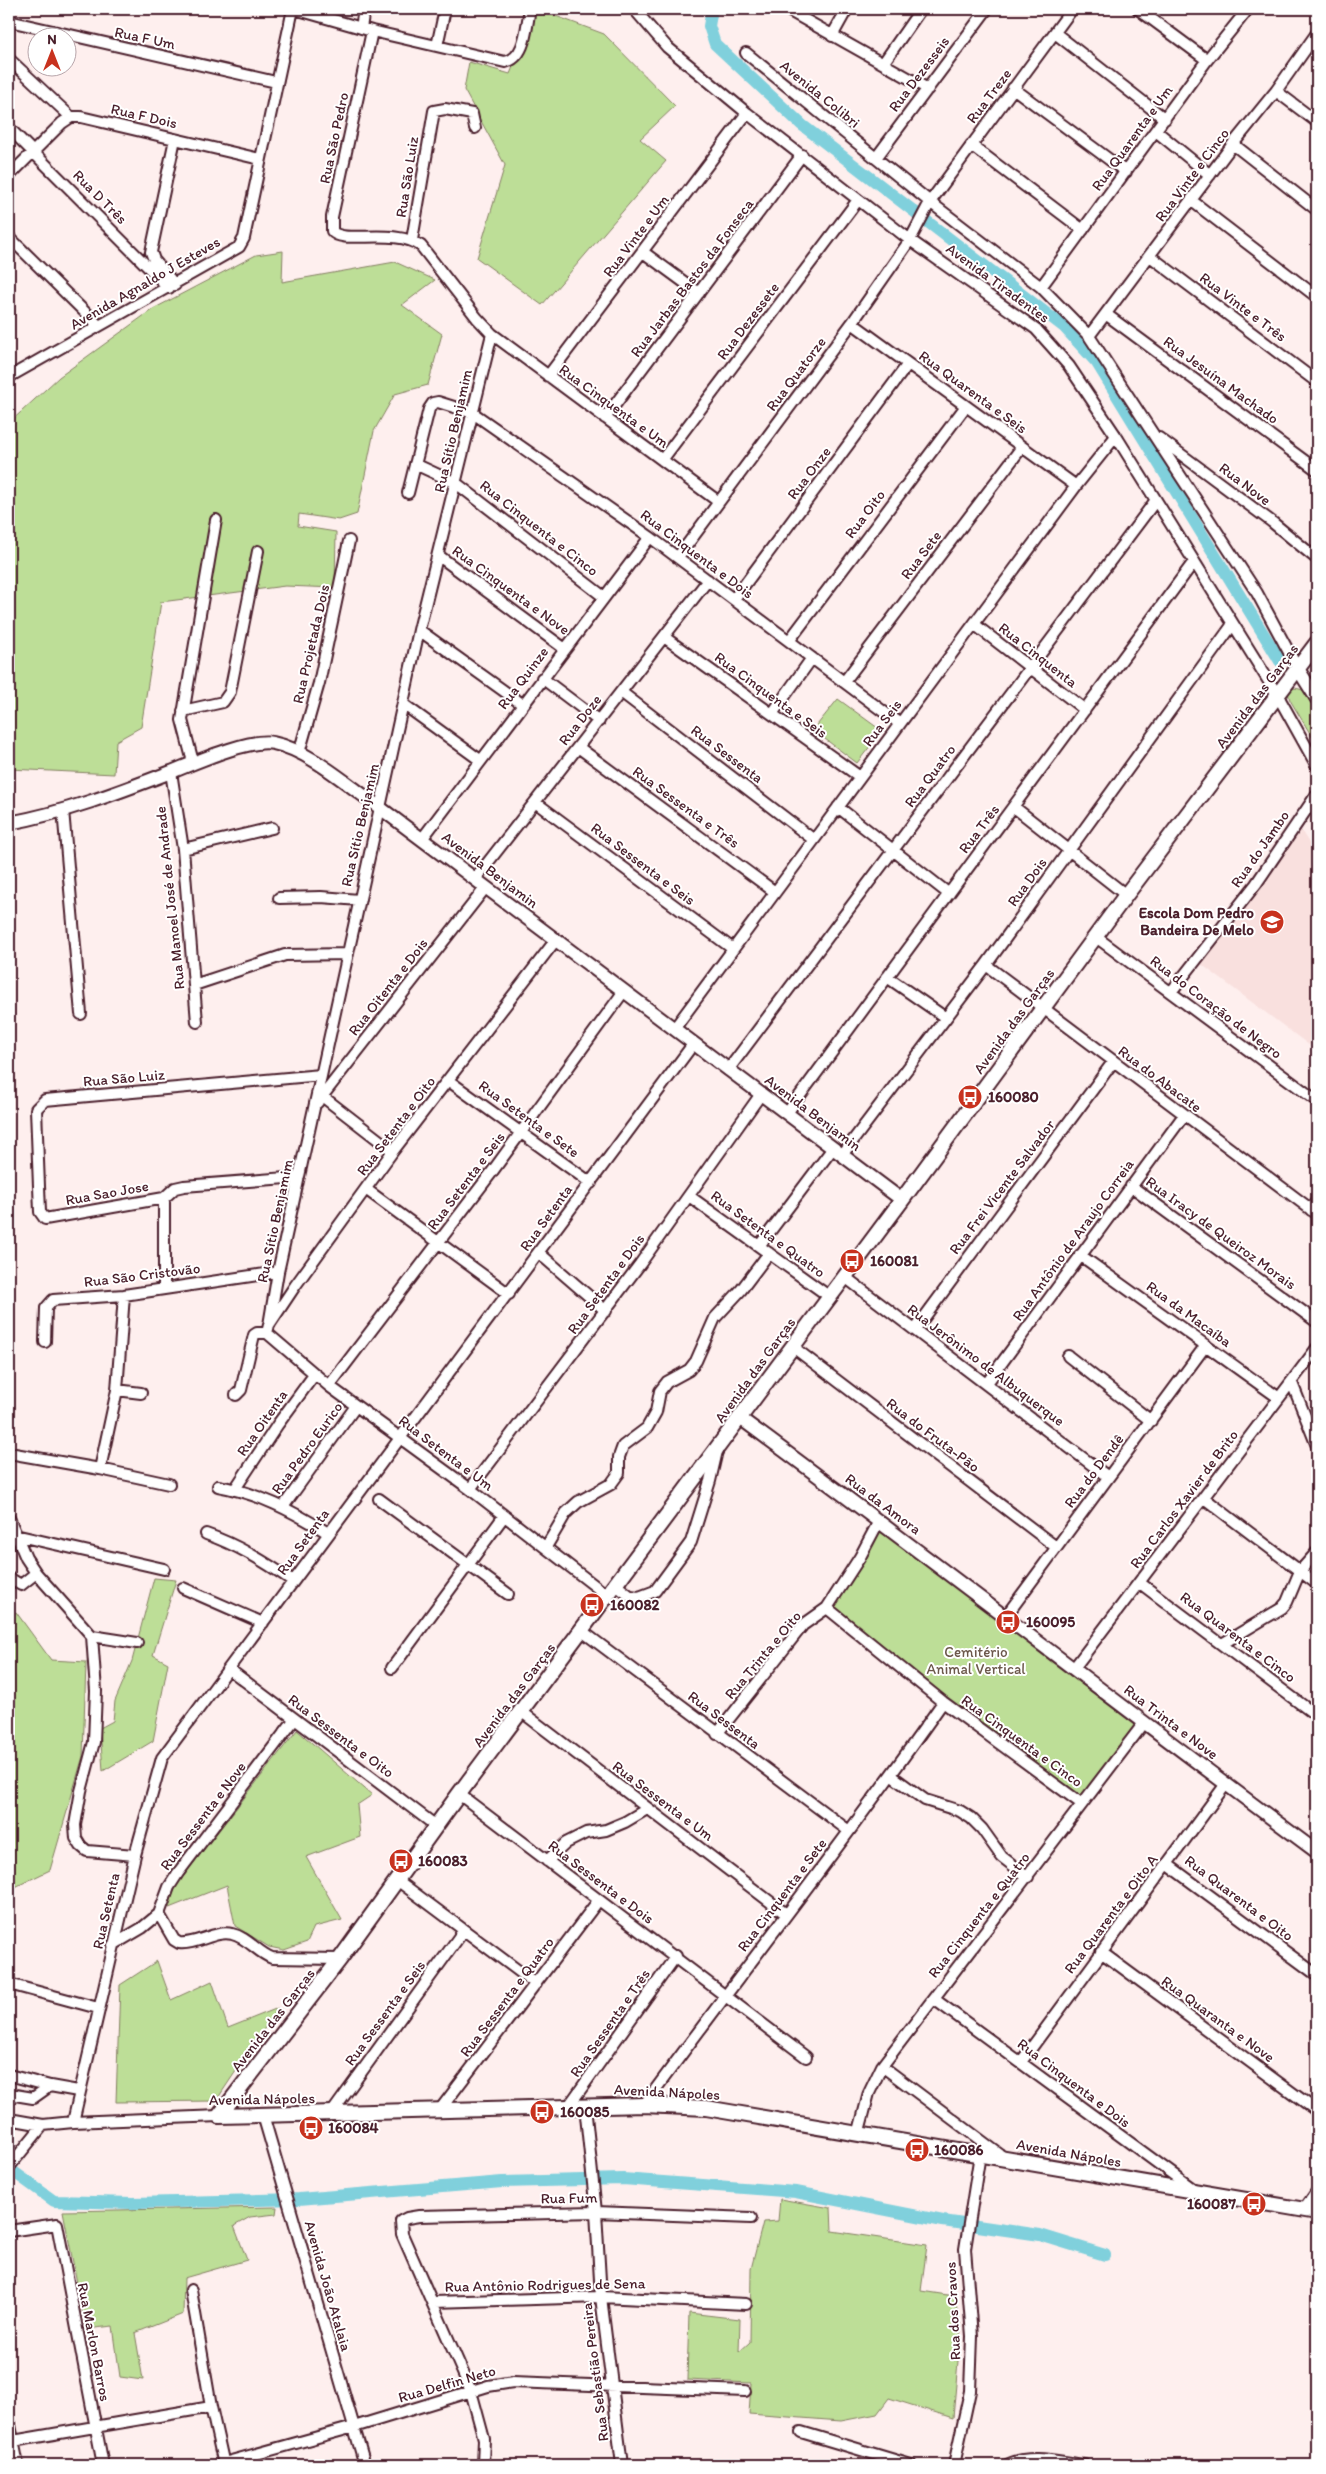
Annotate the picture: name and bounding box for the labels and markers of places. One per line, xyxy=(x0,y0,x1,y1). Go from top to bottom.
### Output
place label: Escola Dom Pedro Bandeira De Melo xyxy=(1139,904,1254,939)
school or university icon: Escola Dom Pedro Bandeira De Melo xyxy=(1259,909,1285,935)
bus stop icon: 160080 xyxy=(957,1084,983,1110)
place label: 160080 xyxy=(988,1088,1039,1106)
bus stop icon: 160081 xyxy=(839,1248,865,1274)
place label: 160081 xyxy=(870,1252,919,1270)
bus stop icon: 160082 xyxy=(579,1592,605,1618)
place label: 160082 xyxy=(610,1596,660,1614)
bus stop icon: 160095 xyxy=(995,1609,1021,1635)
place label: 160095 xyxy=(1026,1613,1075,1631)
bus stop icon: 160083 xyxy=(388,1848,414,1874)
place label: 160083 xyxy=(418,1852,468,1870)
bus stop icon: 160085 xyxy=(529,2099,555,2125)
place label: 160085 xyxy=(560,2103,610,2121)
bus stop icon: 160084 xyxy=(298,2115,324,2141)
place label: 160084 xyxy=(328,2119,379,2137)
bus stop icon: 160086 xyxy=(904,2137,930,2163)
place label: 160086 xyxy=(934,2141,984,2159)
bus stop icon: 160087 xyxy=(1241,2191,1267,2217)
place label: 160087 xyxy=(1187,2195,1237,2213)

